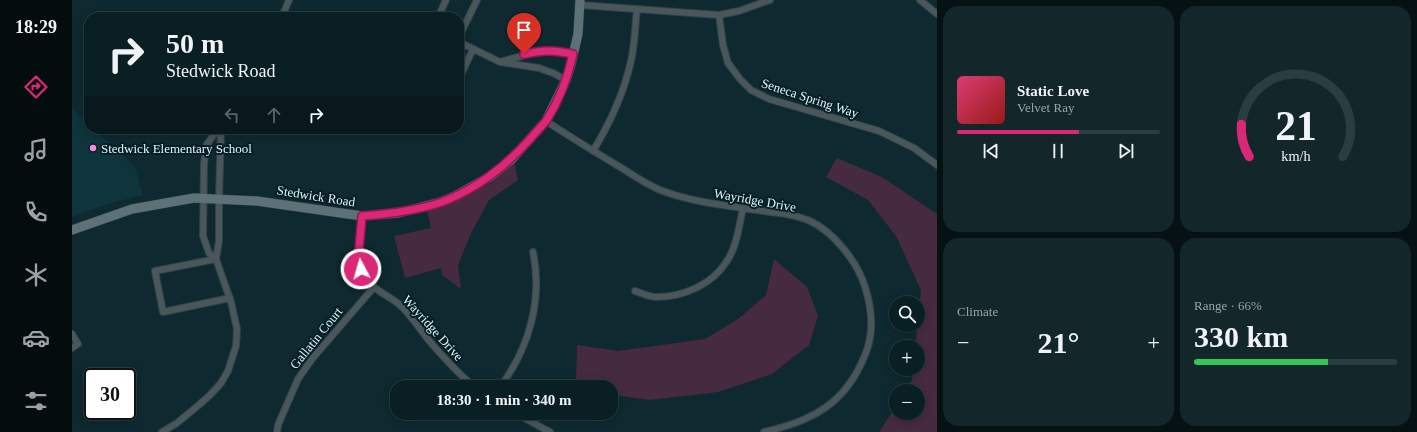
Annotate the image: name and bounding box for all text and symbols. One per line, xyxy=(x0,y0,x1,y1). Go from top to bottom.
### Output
pin xyxy=(507,13,541,54)
text: 18:29 xyxy=(15,17,57,37)
icon: arrive xyxy=(513,19,535,41)
icon: right xyxy=(100,28,152,80)
text: 50 m xyxy=(166,28,224,59)
text: Stedwick Road xyxy=(166,61,276,81)
icon: directions xyxy=(22,73,50,101)
street label: Seneca Spring Way xyxy=(760,75,861,121)
text: Static Love xyxy=(1017,83,1089,99)
text: Velvet Ray xyxy=(1017,100,1074,115)
text: 21 xyxy=(1275,103,1316,149)
icon: left xyxy=(221,104,243,126)
icon: ahead xyxy=(263,104,285,126)
icon: right xyxy=(305,104,327,126)
icon: music xyxy=(22,136,50,164)
icon: previous xyxy=(980,140,1002,162)
icon: pause xyxy=(1047,140,1069,162)
icon: next xyxy=(1115,140,1137,162)
place label: Stedwick Elementary School xyxy=(101,141,252,156)
marker: Stedwick Elementary School xyxy=(88,143,98,153)
text: km/h xyxy=(1281,147,1310,163)
street label: Stedwick Road xyxy=(276,182,357,210)
street label: Wayridge Drive xyxy=(713,185,797,215)
icon: phone xyxy=(22,198,50,226)
position arrow xyxy=(340,248,382,290)
icon: climate xyxy=(22,261,50,289)
street label: Wayridge Drive xyxy=(400,292,467,364)
map controls xyxy=(889,296,925,420)
button: search xyxy=(889,296,925,332)
text: Range · 66% xyxy=(1194,298,1262,313)
street label: Gallatin Court xyxy=(287,304,346,372)
text: Climate xyxy=(957,304,998,319)
text: 330 km xyxy=(1194,320,1288,353)
icon: car xyxy=(22,324,50,352)
text: 21° xyxy=(1038,326,1080,359)
text: − xyxy=(957,330,969,355)
text: + xyxy=(1148,330,1160,355)
button: + xyxy=(889,340,925,376)
speed limit sign: 30 xyxy=(84,368,136,420)
button: − xyxy=(889,384,925,420)
icon: filters xyxy=(22,387,50,415)
text: 18:30 · 1 min · 340 m xyxy=(437,392,572,408)

